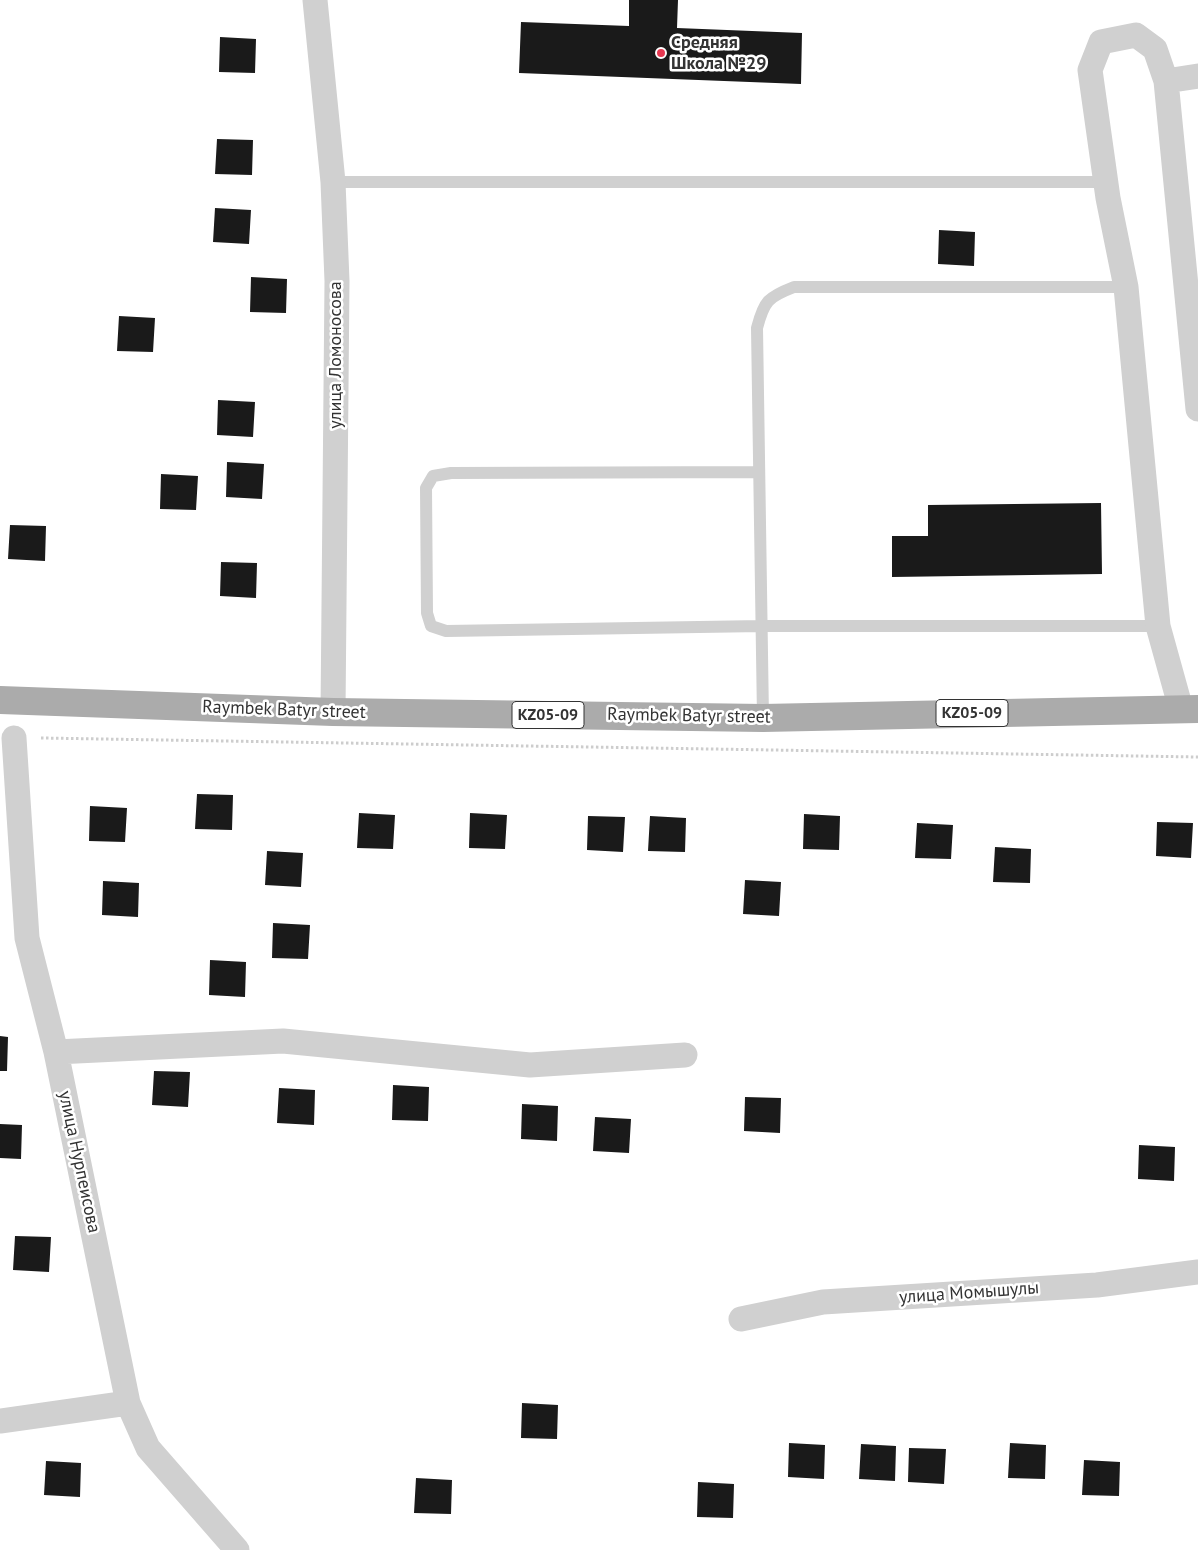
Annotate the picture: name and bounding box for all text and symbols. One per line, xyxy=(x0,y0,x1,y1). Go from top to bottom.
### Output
place label: Средняя Школа №29 xyxy=(671,32,766,74)
marker: Средняя Школа №29 xyxy=(655,47,667,59)
street label: улица Ломоносова xyxy=(325,281,347,429)
street label: Raymbek Batyr street xyxy=(202,696,366,724)
road number: KZ05-09 xyxy=(936,700,1008,726)
road number: KZ05-09 xyxy=(512,702,584,728)
street label: Raymbek Batyr street xyxy=(607,704,771,728)
street label: улица Нурпеисова xyxy=(53,1089,105,1235)
street label: улица Момышулы xyxy=(898,1277,1040,1309)

